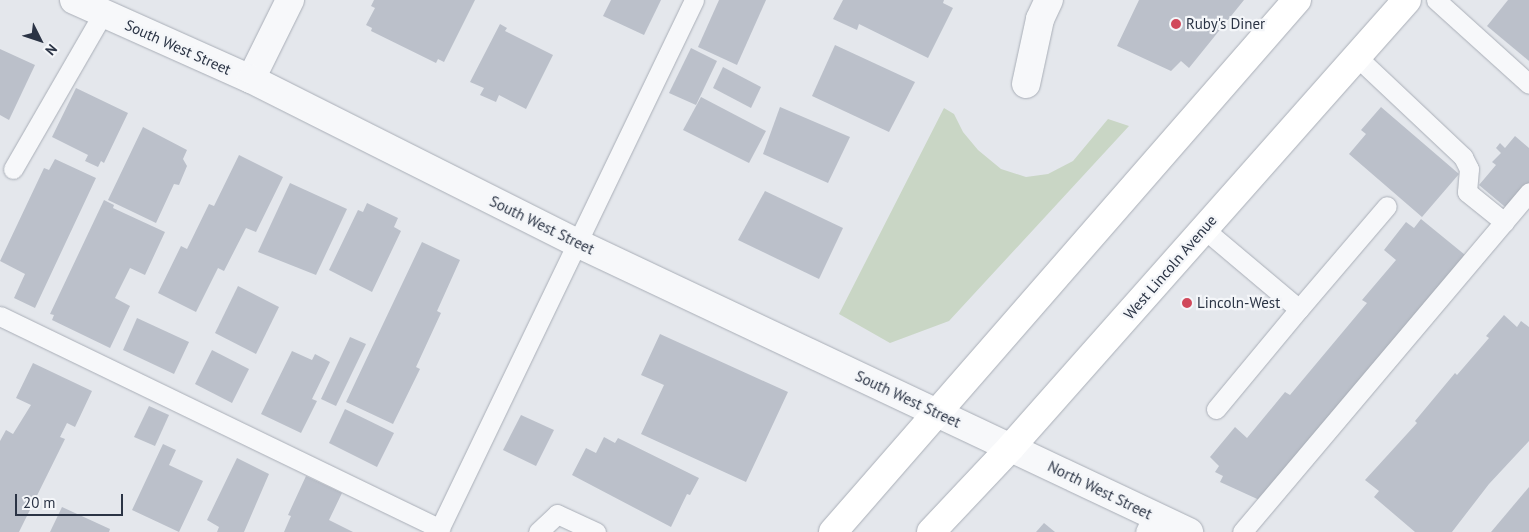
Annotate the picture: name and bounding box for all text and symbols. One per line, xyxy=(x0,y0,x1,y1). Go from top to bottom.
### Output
north arrow xyxy=(15,15,65,65)
street label: South West Street xyxy=(122,15,234,79)
place label: Ruby's Diner xyxy=(1186,15,1265,33)
marker: Ruby's Diner xyxy=(1170,18,1182,30)
text: N xyxy=(42,40,61,59)
street label: South West Street xyxy=(487,192,597,258)
street label: West Lincoln Avenue xyxy=(1120,211,1220,323)
place label: Lincoln-West xyxy=(1197,294,1280,312)
marker: Lincoln-West xyxy=(1181,297,1193,309)
street label: South West Street xyxy=(852,367,964,431)
street label: North West Street xyxy=(1045,457,1155,523)
scale bar xyxy=(18,484,125,516)
text: 20 m xyxy=(23,493,56,512)

